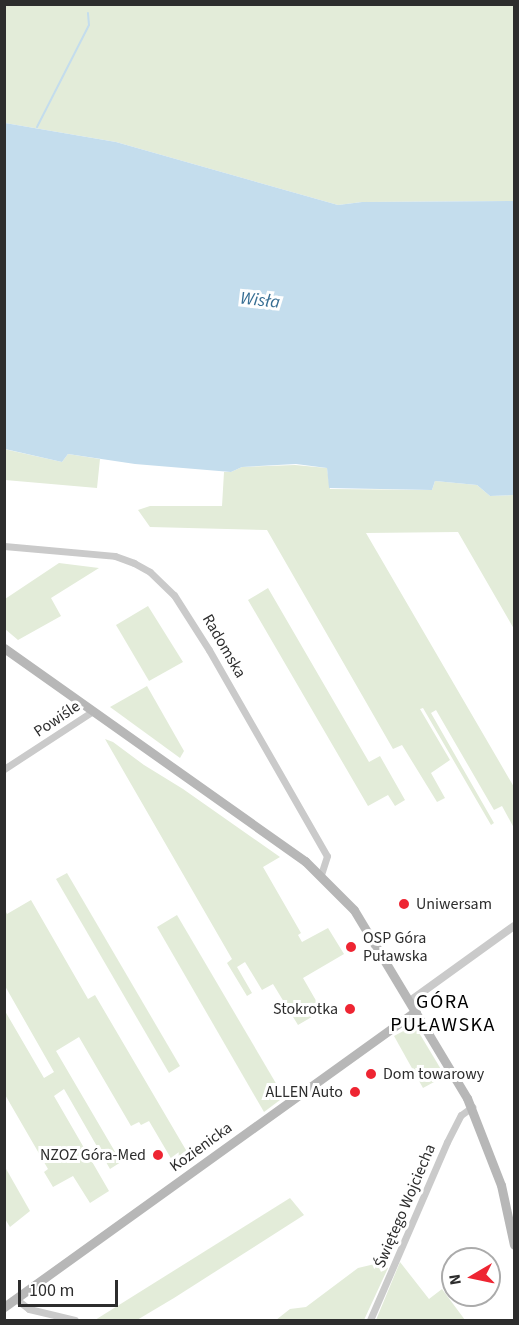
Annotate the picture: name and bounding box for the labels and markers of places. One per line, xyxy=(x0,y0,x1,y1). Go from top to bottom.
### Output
place label: Uniwersam xyxy=(416,894,492,914)
marker: Uniwersam xyxy=(397,897,411,911)
place label: OSP Góra Puławska xyxy=(363,928,428,966)
marker: OSP Góra Puławska xyxy=(344,940,358,954)
place label: Stokrotka xyxy=(273,999,338,1019)
marker: Stokrotka xyxy=(343,1002,357,1016)
place label: Dom towarowy xyxy=(383,1064,484,1084)
marker: Dom towarowy xyxy=(364,1067,378,1081)
place label: ALLEN Auto xyxy=(266,1082,343,1102)
marker: ALLEN Auto xyxy=(348,1085,362,1099)
place label: NZOZ Góra-Med xyxy=(40,1145,146,1165)
marker: NZOZ Góra-Med xyxy=(151,1148,165,1162)

